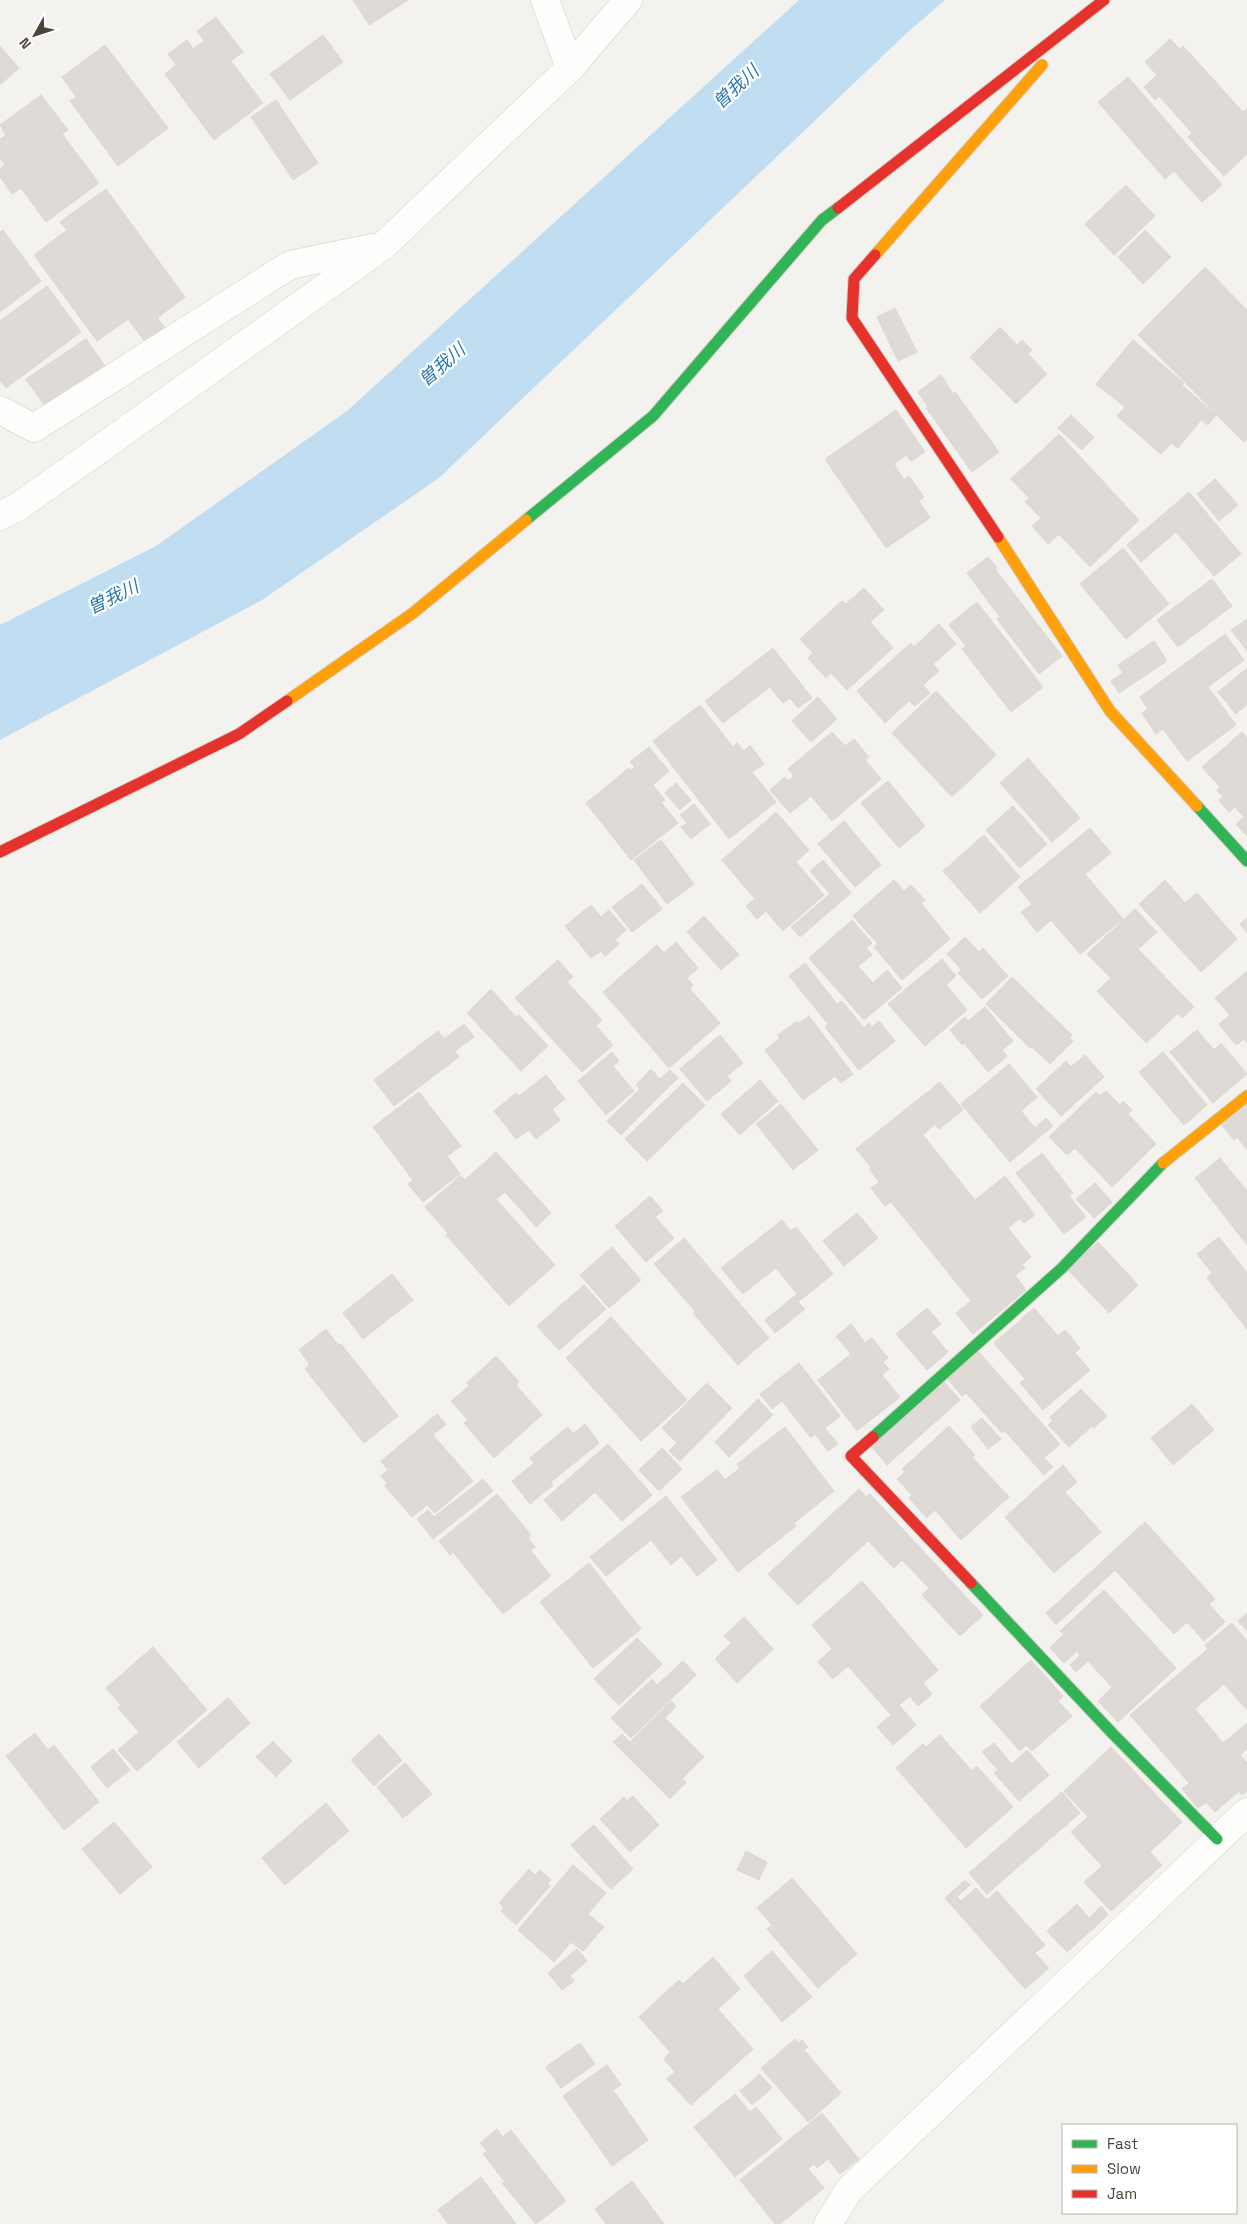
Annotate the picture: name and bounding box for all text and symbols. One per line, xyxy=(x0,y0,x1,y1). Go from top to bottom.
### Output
north arrow xyxy=(10,10,60,60)
text: N xyxy=(15,34,35,53)
water label: 曽我川 xyxy=(708,58,765,113)
water label: 曽我川 xyxy=(414,337,471,391)
water label: 曽我川 xyxy=(83,574,144,619)
legend xyxy=(1062,2124,1237,2214)
text: Fast xyxy=(1107,2134,1138,2153)
text: Slow xyxy=(1107,2159,1141,2178)
text: Jam xyxy=(1107,2184,1137,2203)

